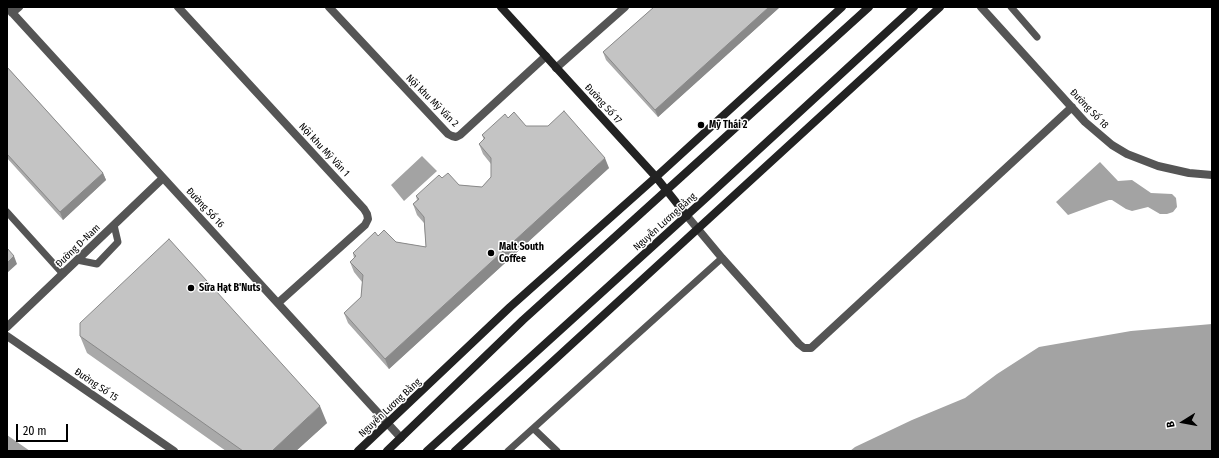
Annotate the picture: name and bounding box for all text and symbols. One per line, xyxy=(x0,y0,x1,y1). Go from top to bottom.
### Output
street label: Nội khu Mỹ Văn 2 xyxy=(403,72,461,130)
street label: Đường Số 17 xyxy=(582,82,624,126)
street label: Đường Số 18 xyxy=(1067,87,1111,131)
place label: Mỹ Thái 2 xyxy=(709,119,747,131)
marker: Mỹ Thái 2 xyxy=(696,120,706,130)
street label: Nội khu Mỹ Văn 1 xyxy=(296,121,352,179)
street label: Đường Số 16 xyxy=(183,185,227,231)
street label: Nguyễn Lương Bằng xyxy=(631,191,699,253)
street label: Đường D-Nam xyxy=(53,222,103,270)
place label: Malt South Coffee xyxy=(499,241,544,264)
marker: Malt South Coffee xyxy=(486,248,496,258)
place label: Sữa Hạt B'Nuts xyxy=(199,282,260,294)
marker: Sữa Hạt B'Nuts xyxy=(186,283,196,293)
street label: Đường Số 15 xyxy=(72,366,120,404)
street label: Nguyễn Lương Bằng xyxy=(356,376,424,440)
north arrow xyxy=(1163,402,1203,442)
scale bar xyxy=(18,416,70,442)
text: B xyxy=(1164,420,1178,429)
text: 20 m xyxy=(23,424,47,438)

